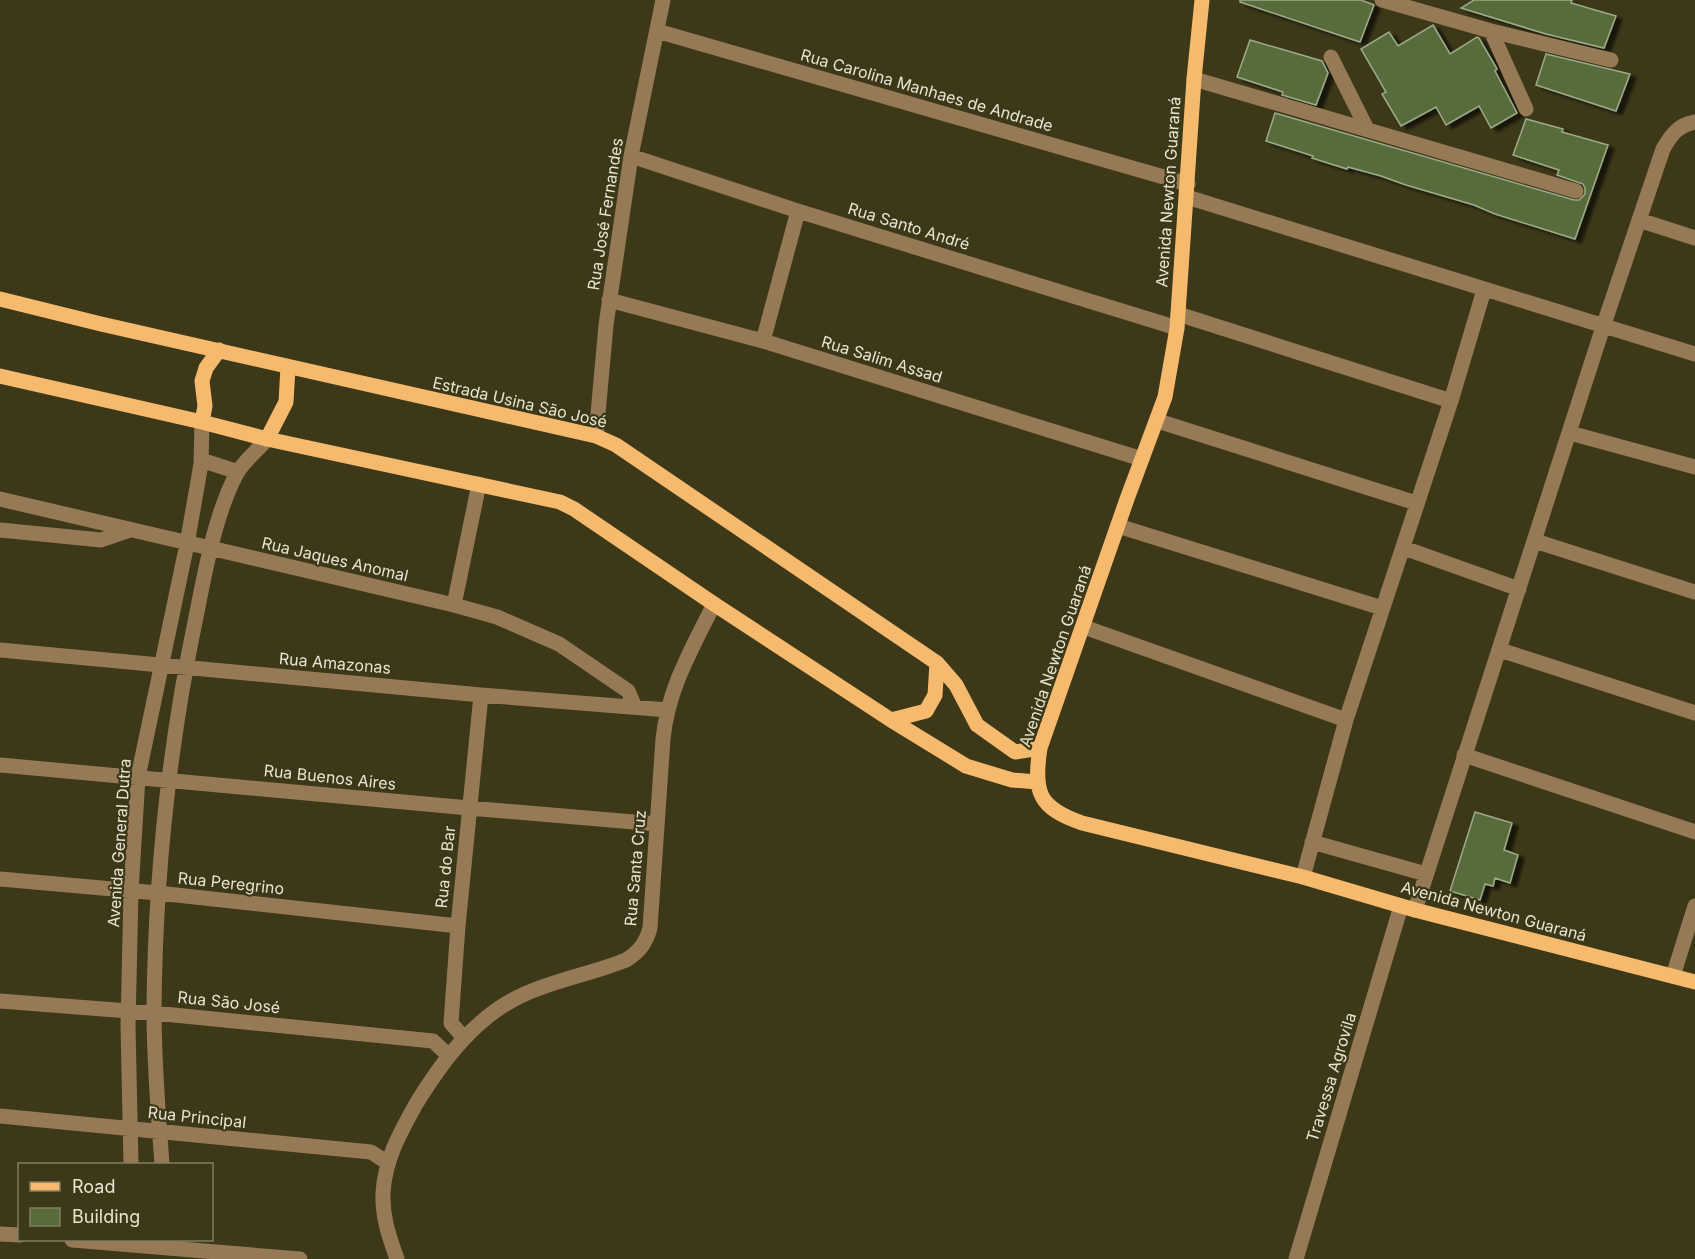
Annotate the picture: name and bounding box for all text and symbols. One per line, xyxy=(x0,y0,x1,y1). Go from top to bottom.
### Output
street label: Rua Carolina Manhaes de Andrade xyxy=(799,44,1055,136)
street label: Avenida Newton Guaraná xyxy=(1151,96,1185,288)
street label: Rua José Fernandes xyxy=(583,136,627,292)
street label: Rua Santo André xyxy=(846,198,972,254)
street label: Rua Salim Assad xyxy=(819,331,945,387)
street label: Estrada Usina São José xyxy=(431,372,609,432)
street label: Rua Jaques Anomal xyxy=(260,532,410,586)
street label: Avenida Newton Guaraná xyxy=(1014,562,1096,750)
street label: Rua Amazonas xyxy=(278,648,392,678)
street label: Avenida General Dutra xyxy=(103,758,135,928)
street label: Rua Buenos Aires xyxy=(263,760,397,794)
street label: Rua Santa Cruz xyxy=(620,809,650,927)
street label: Rua do Bar xyxy=(431,825,459,909)
street label: Rua Peregrino xyxy=(177,867,285,899)
street label: Avenida Newton Guaraná xyxy=(1399,877,1589,945)
street label: Rua São José xyxy=(177,987,281,1017)
street label: Travessa Agrovila xyxy=(1302,1010,1360,1144)
street label: Rua Principal xyxy=(147,1102,247,1132)
legend xyxy=(18,1163,213,1241)
text: Road xyxy=(72,1176,115,1197)
text: Building xyxy=(72,1206,140,1227)

